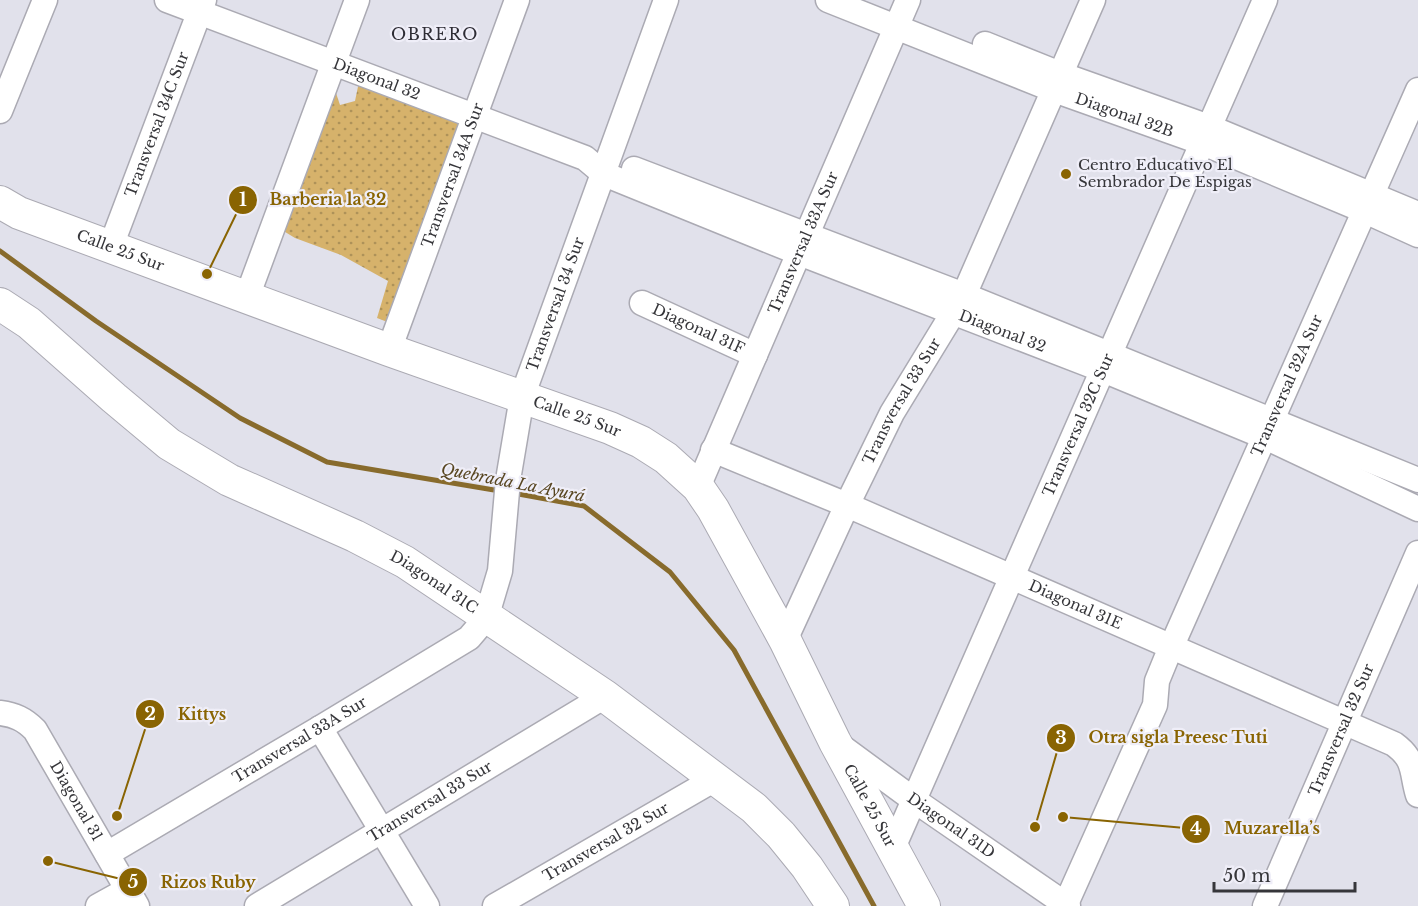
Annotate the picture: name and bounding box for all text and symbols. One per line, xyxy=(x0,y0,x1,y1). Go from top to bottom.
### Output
district label: OBRERO xyxy=(391,24,479,44)
street label: Transversal 34C Sur xyxy=(120,48,193,199)
street label: Diagonal 32 xyxy=(330,54,423,104)
street label: Diagonal 32B xyxy=(1073,88,1176,141)
street label: Transversal 34A Sur xyxy=(417,99,488,250)
place label: Centro Educativo El Sembrador De Espigas xyxy=(1078,155,1252,191)
marker: Centro Educativo El Sembrador De Espigas xyxy=(1059,167,1073,181)
street label: Transversal 33A Sur xyxy=(764,168,842,317)
callout: Barberia la 32 xyxy=(228,183,399,217)
text: 1 xyxy=(239,189,247,211)
text: Barberia la 32 xyxy=(270,189,386,209)
street label: Calle 25 Sur xyxy=(74,225,168,275)
street label: Transversal 34 Sur xyxy=(522,234,589,374)
street label: Diagonal 31F xyxy=(649,299,748,358)
street label: Diagonal 32 xyxy=(956,305,1049,356)
street label: Transversal 32A Sur xyxy=(1247,311,1327,459)
street label: Transversal 33 Sur xyxy=(858,334,945,467)
street label: Transversal 32C Sur xyxy=(1038,350,1118,499)
street label: Calle 25 Sur xyxy=(531,392,625,441)
water label: Quebrada La Ayurá xyxy=(439,458,587,506)
street label: Diagonal 31C xyxy=(387,546,482,617)
street label: Diagonal 31E xyxy=(1026,576,1125,633)
street label: Transversal 32 Sur xyxy=(1304,660,1378,799)
street label: Transversal 33A Sur xyxy=(229,692,371,787)
callout: Kittys xyxy=(135,697,238,731)
text: 2 xyxy=(144,703,156,725)
text: Kittys xyxy=(178,704,226,724)
callout: Otra sigla Preesc Tuti xyxy=(1046,721,1280,755)
text: 3 xyxy=(1055,727,1067,749)
text: Otra sigla Preesc Tuti xyxy=(1088,727,1268,747)
street label: Transversal 33 Sur xyxy=(364,756,496,846)
street label: Diagonal 31 xyxy=(46,758,107,844)
street label: Calle 25 Sur xyxy=(840,761,901,851)
street label: Diagonal 31D xyxy=(904,788,999,862)
street label: Transversal 32 Sur xyxy=(539,797,673,885)
callout: Muzarella’s xyxy=(1181,812,1332,846)
text: 4 xyxy=(1190,818,1202,840)
text: Muzarella’s xyxy=(1224,818,1320,838)
scale bar xyxy=(1214,855,1355,893)
callout: Rizos Ruby xyxy=(118,865,268,899)
text: 50 m xyxy=(1223,865,1271,887)
text: 5 xyxy=(128,871,138,893)
text: Rizos Ruby xyxy=(160,872,256,892)

